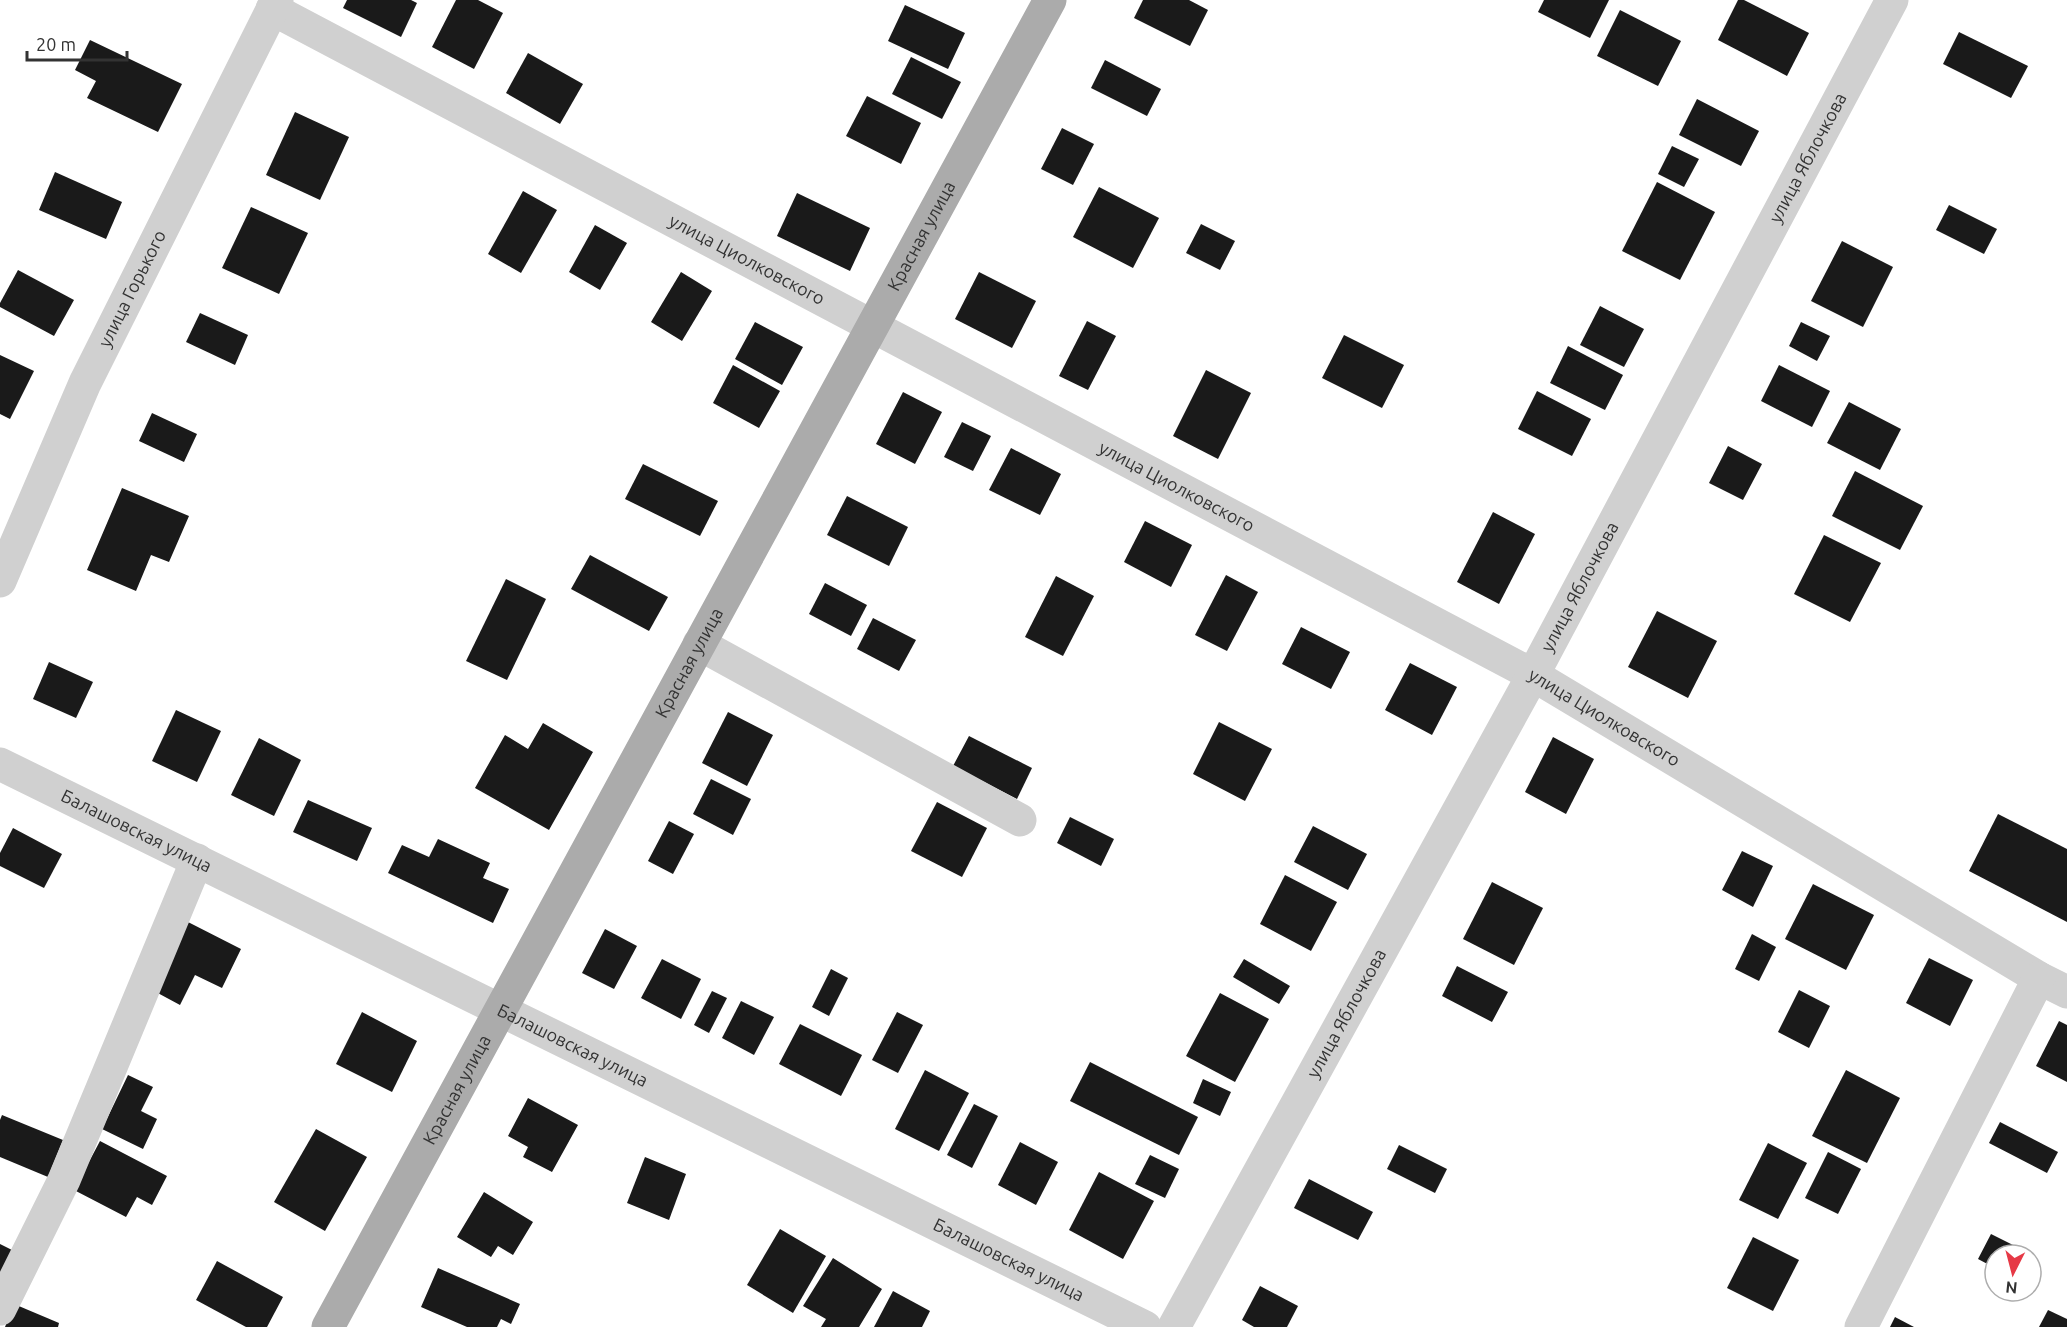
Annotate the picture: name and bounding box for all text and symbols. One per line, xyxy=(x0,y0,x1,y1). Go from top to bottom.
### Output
scale bar xyxy=(27,24,128,62)
text: 20 m xyxy=(36,34,76,54)
street label: улица Яблочкова xyxy=(1764,89,1850,226)
street label: Красная улица xyxy=(883,177,959,294)
street label: улица Циолковского xyxy=(666,210,828,308)
street label: улица Горького xyxy=(94,226,169,350)
street label: улица Циолковского xyxy=(1096,437,1258,535)
street label: улица Яблочкова xyxy=(1536,518,1622,655)
street label: Красная улица xyxy=(650,604,726,721)
street label: улица Циолковского xyxy=(1525,664,1684,770)
street label: Балашовская улица xyxy=(58,785,215,876)
street label: улица Яблочкова xyxy=(1302,945,1389,1081)
street label: Балашовская улица xyxy=(494,999,652,1090)
street label: Красная улица xyxy=(418,1031,494,1148)
street label: Балашовская улица xyxy=(931,1214,1088,1304)
north arrow xyxy=(1983,1243,2043,1303)
text: N xyxy=(2005,1278,2018,1297)

